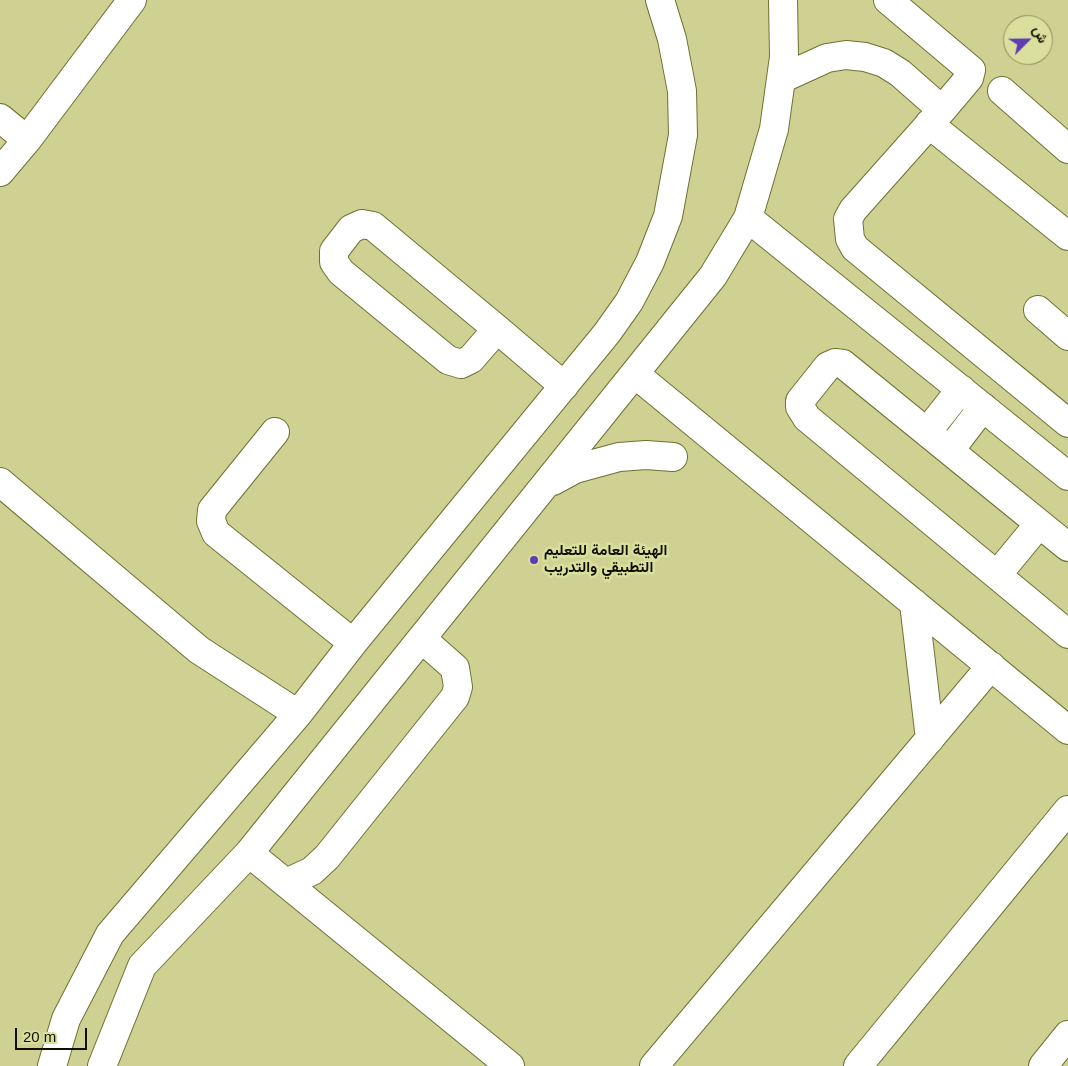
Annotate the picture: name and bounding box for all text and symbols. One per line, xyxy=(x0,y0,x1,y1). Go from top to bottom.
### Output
north arrow xyxy=(1003,15,1053,65)
text: ش xyxy=(1030,24,1052,45)
place label: الهيئة العامة للتعليم التطبيقي والتدريب xyxy=(544,542,667,577)
marker: الهيئة العامة للتعليم التطبيقي والتدريب xyxy=(528,554,540,566)
scale bar xyxy=(18,1018,90,1050)
text: 20 m xyxy=(23,1028,56,1045)

